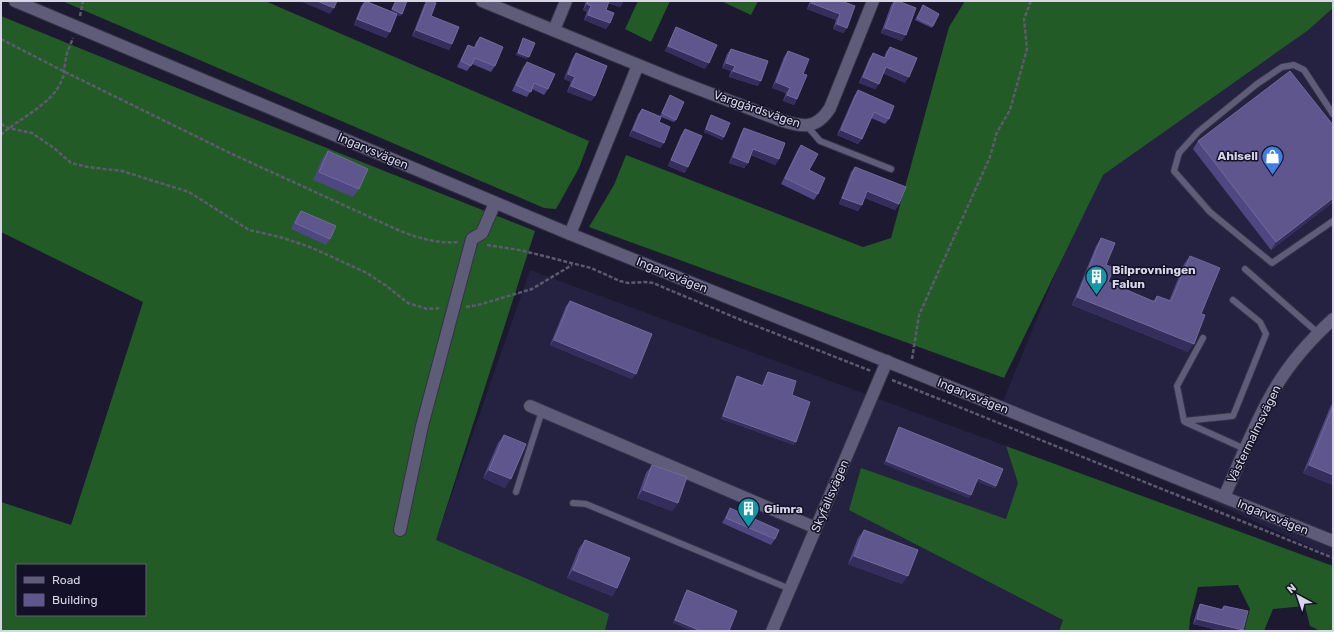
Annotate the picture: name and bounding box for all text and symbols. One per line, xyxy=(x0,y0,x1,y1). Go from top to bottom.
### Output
street label: Varggårdsvägen xyxy=(712,88,802,130)
street label: Ingarvsvägen xyxy=(336,130,410,172)
shop icon: Ahlsell xyxy=(1260,143,1286,176)
place label: Ahlsell xyxy=(1218,149,1258,163)
street label: Ingarvsvägen xyxy=(634,254,710,296)
place label: Bilprovningen Falun xyxy=(1112,263,1196,291)
building icon: Bilprovningen Falun xyxy=(1084,264,1110,297)
street label: Ingarvsvägen xyxy=(935,375,1011,417)
street label: Västermalmsvägen xyxy=(1224,383,1284,485)
street label: Skyfallsvägen xyxy=(808,458,852,534)
building icon: Glimra xyxy=(736,496,762,529)
street label: Ingarvsvägen xyxy=(1235,496,1311,538)
place label: Glimra xyxy=(764,502,803,516)
legend xyxy=(16,564,146,616)
text: Road xyxy=(52,573,80,587)
north arrow xyxy=(1278,576,1318,616)
text: N xyxy=(1285,581,1299,596)
text: Building xyxy=(52,593,98,607)

